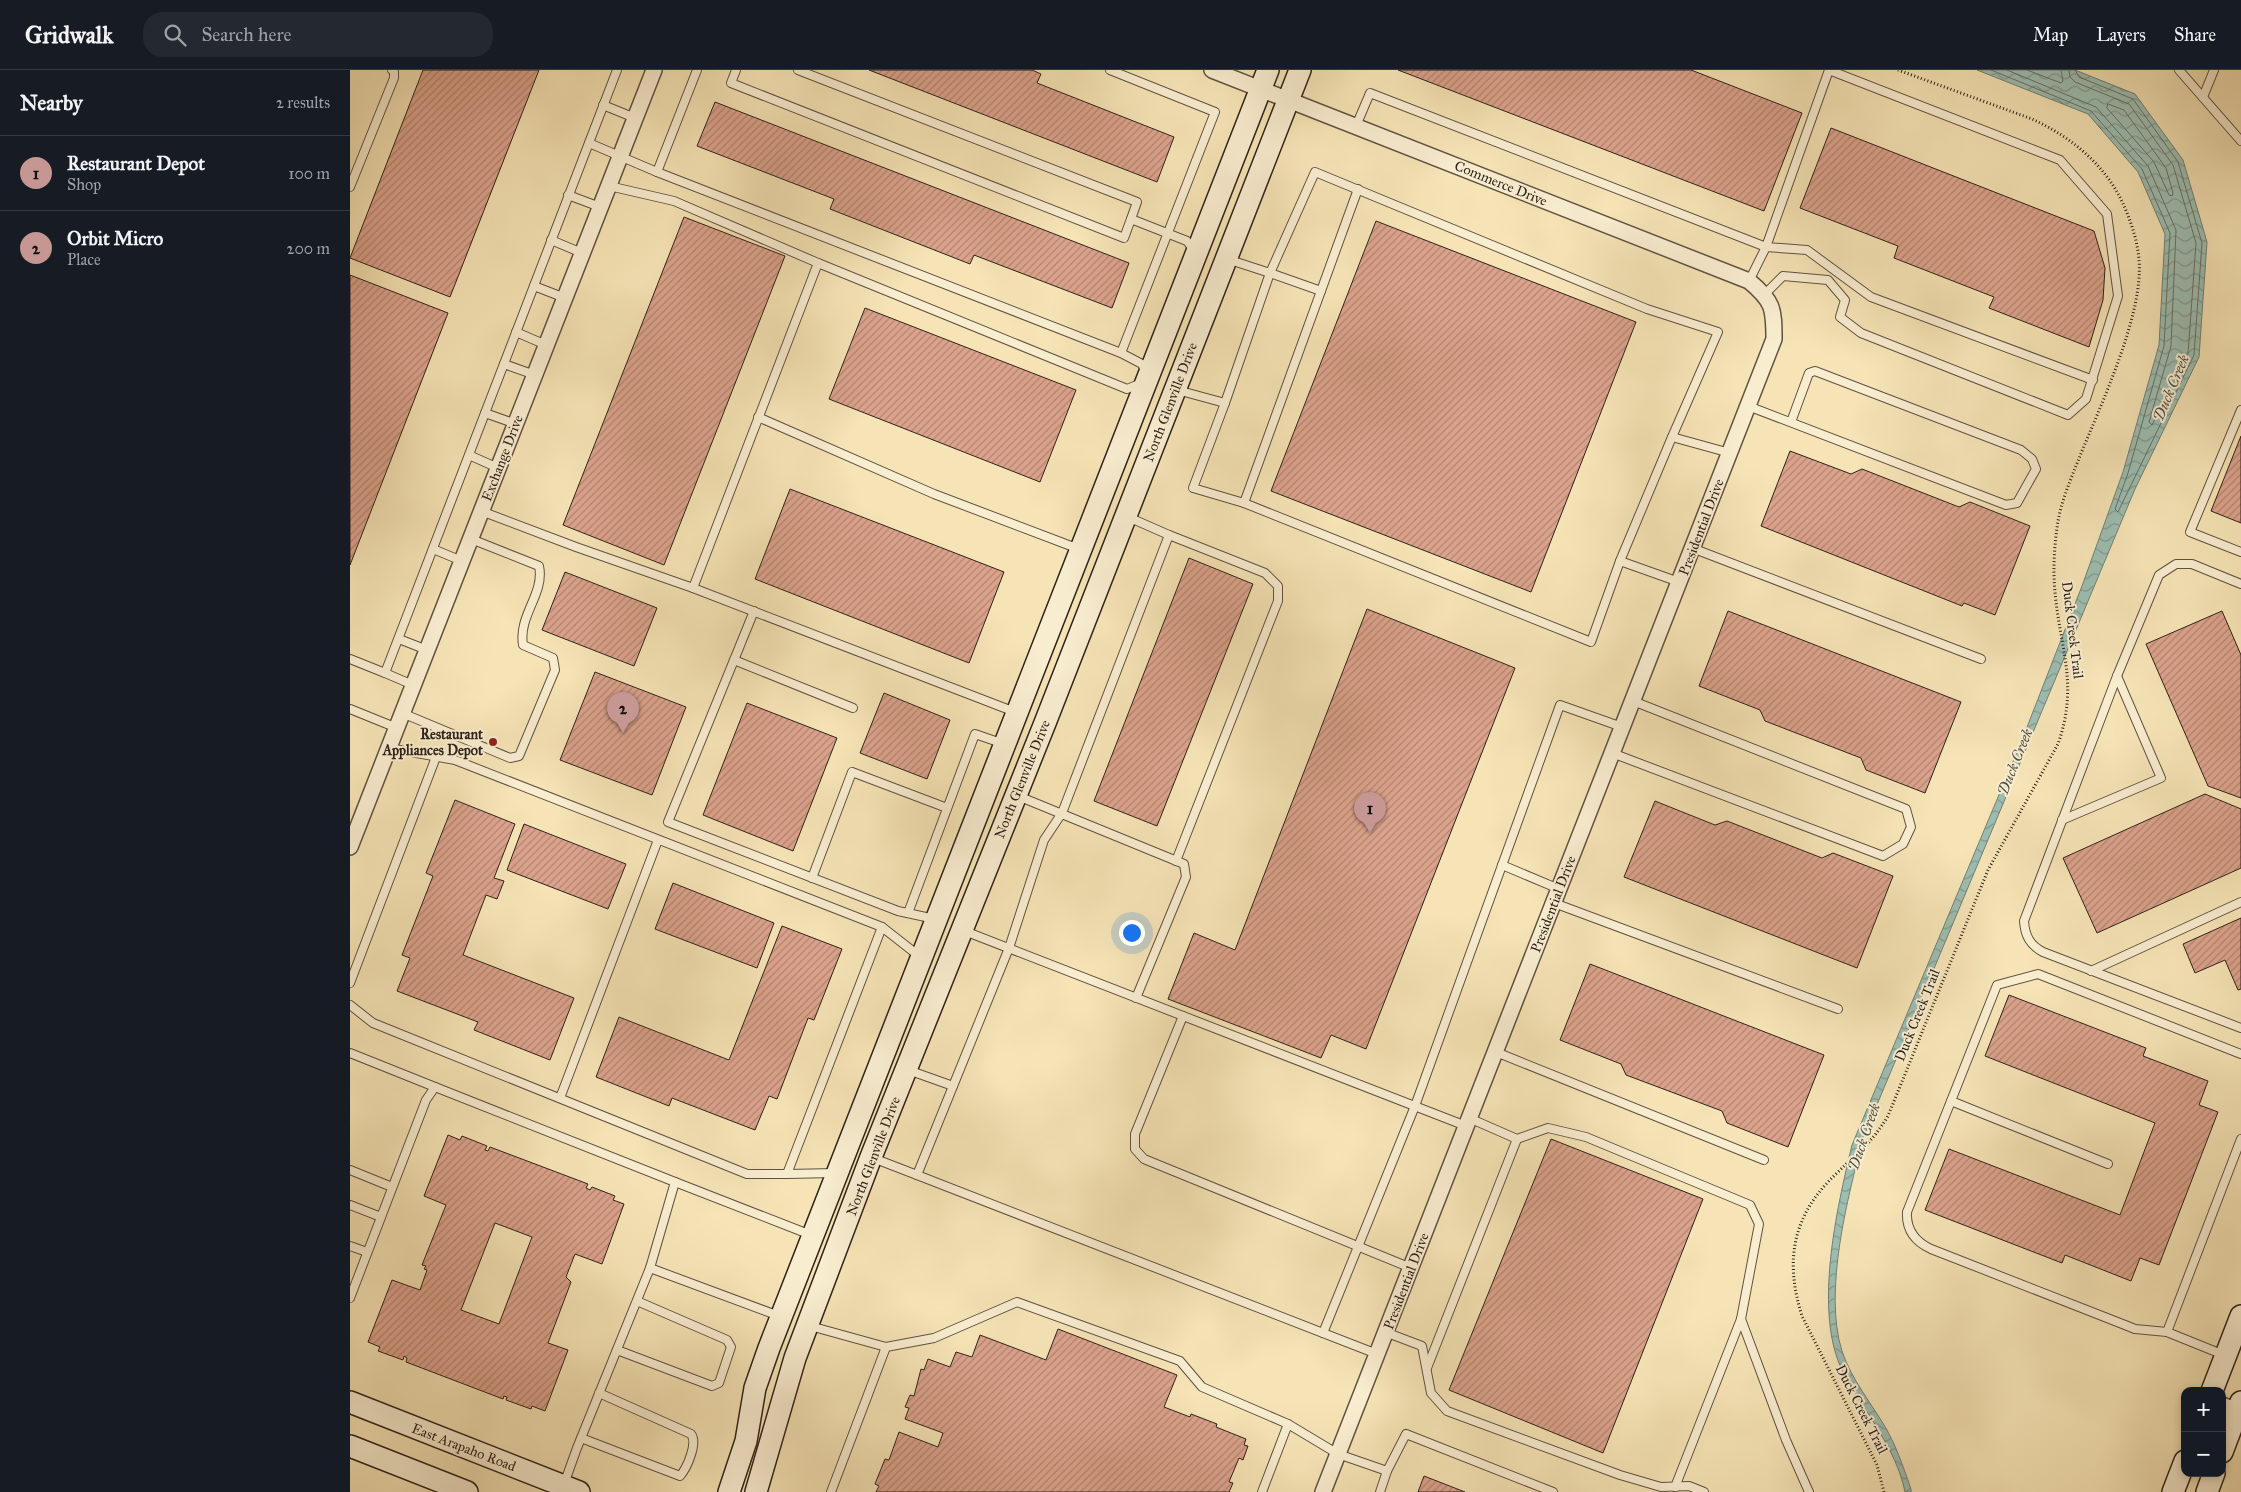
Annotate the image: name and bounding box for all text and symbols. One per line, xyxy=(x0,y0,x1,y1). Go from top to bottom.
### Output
search box xyxy=(143,12,493,57)
text: Gridwalk xyxy=(25,20,113,50)
icon: search xyxy=(161,21,189,49)
text: Search here xyxy=(201,23,291,46)
text: Map xyxy=(2033,24,2068,46)
text: Layers xyxy=(2096,24,2146,46)
text: Share xyxy=(2174,24,2216,46)
text: Nearby xyxy=(20,90,83,116)
text: 2 results xyxy=(276,93,330,112)
text: Restaurant Depot xyxy=(67,152,205,175)
street label: Commerce Drive xyxy=(1452,157,1550,210)
text: 1 xyxy=(33,164,39,183)
text: 100 m xyxy=(288,164,330,183)
text: Shop xyxy=(67,175,101,194)
text: Orbit Micro xyxy=(67,227,163,250)
text: 2 xyxy=(32,239,40,258)
text: 200 m xyxy=(287,239,330,258)
text: Place xyxy=(67,250,101,269)
street label: North Glenville Drive xyxy=(1140,340,1201,464)
water label: Duck Creek xyxy=(2149,352,2193,424)
street label: Exchange Drive xyxy=(478,412,527,504)
street label: Presidential Drive xyxy=(1675,476,1728,578)
street label: Duck Creek Trail xyxy=(2058,580,2087,680)
pin: 2 xyxy=(607,692,639,733)
street label: North Glenville Drive xyxy=(991,717,1054,841)
place label: Restaurant Appliances Depot xyxy=(382,726,483,760)
water label: Duck Creek xyxy=(1994,726,2037,798)
marker: Restaurant Appliances Depot xyxy=(487,736,499,748)
pin: 1 xyxy=(1354,792,1386,833)
street label: Presidential Drive xyxy=(1527,853,1580,955)
your location xyxy=(1119,920,1145,946)
street label: Duck Creek Trail xyxy=(1891,966,1944,1064)
street label: North Glenville Drive xyxy=(843,1094,904,1218)
water label: Duck Creek xyxy=(1844,1101,1884,1173)
street label: Presidential Drive xyxy=(1380,1230,1433,1332)
street label: Duck Creek Trail xyxy=(1832,1362,1891,1457)
map controls xyxy=(2181,1387,2226,1477)
button: + xyxy=(2181,1387,2226,1432)
street label: East Arapaho Road xyxy=(409,1420,518,1475)
button: − xyxy=(2181,1432,2226,1477)

